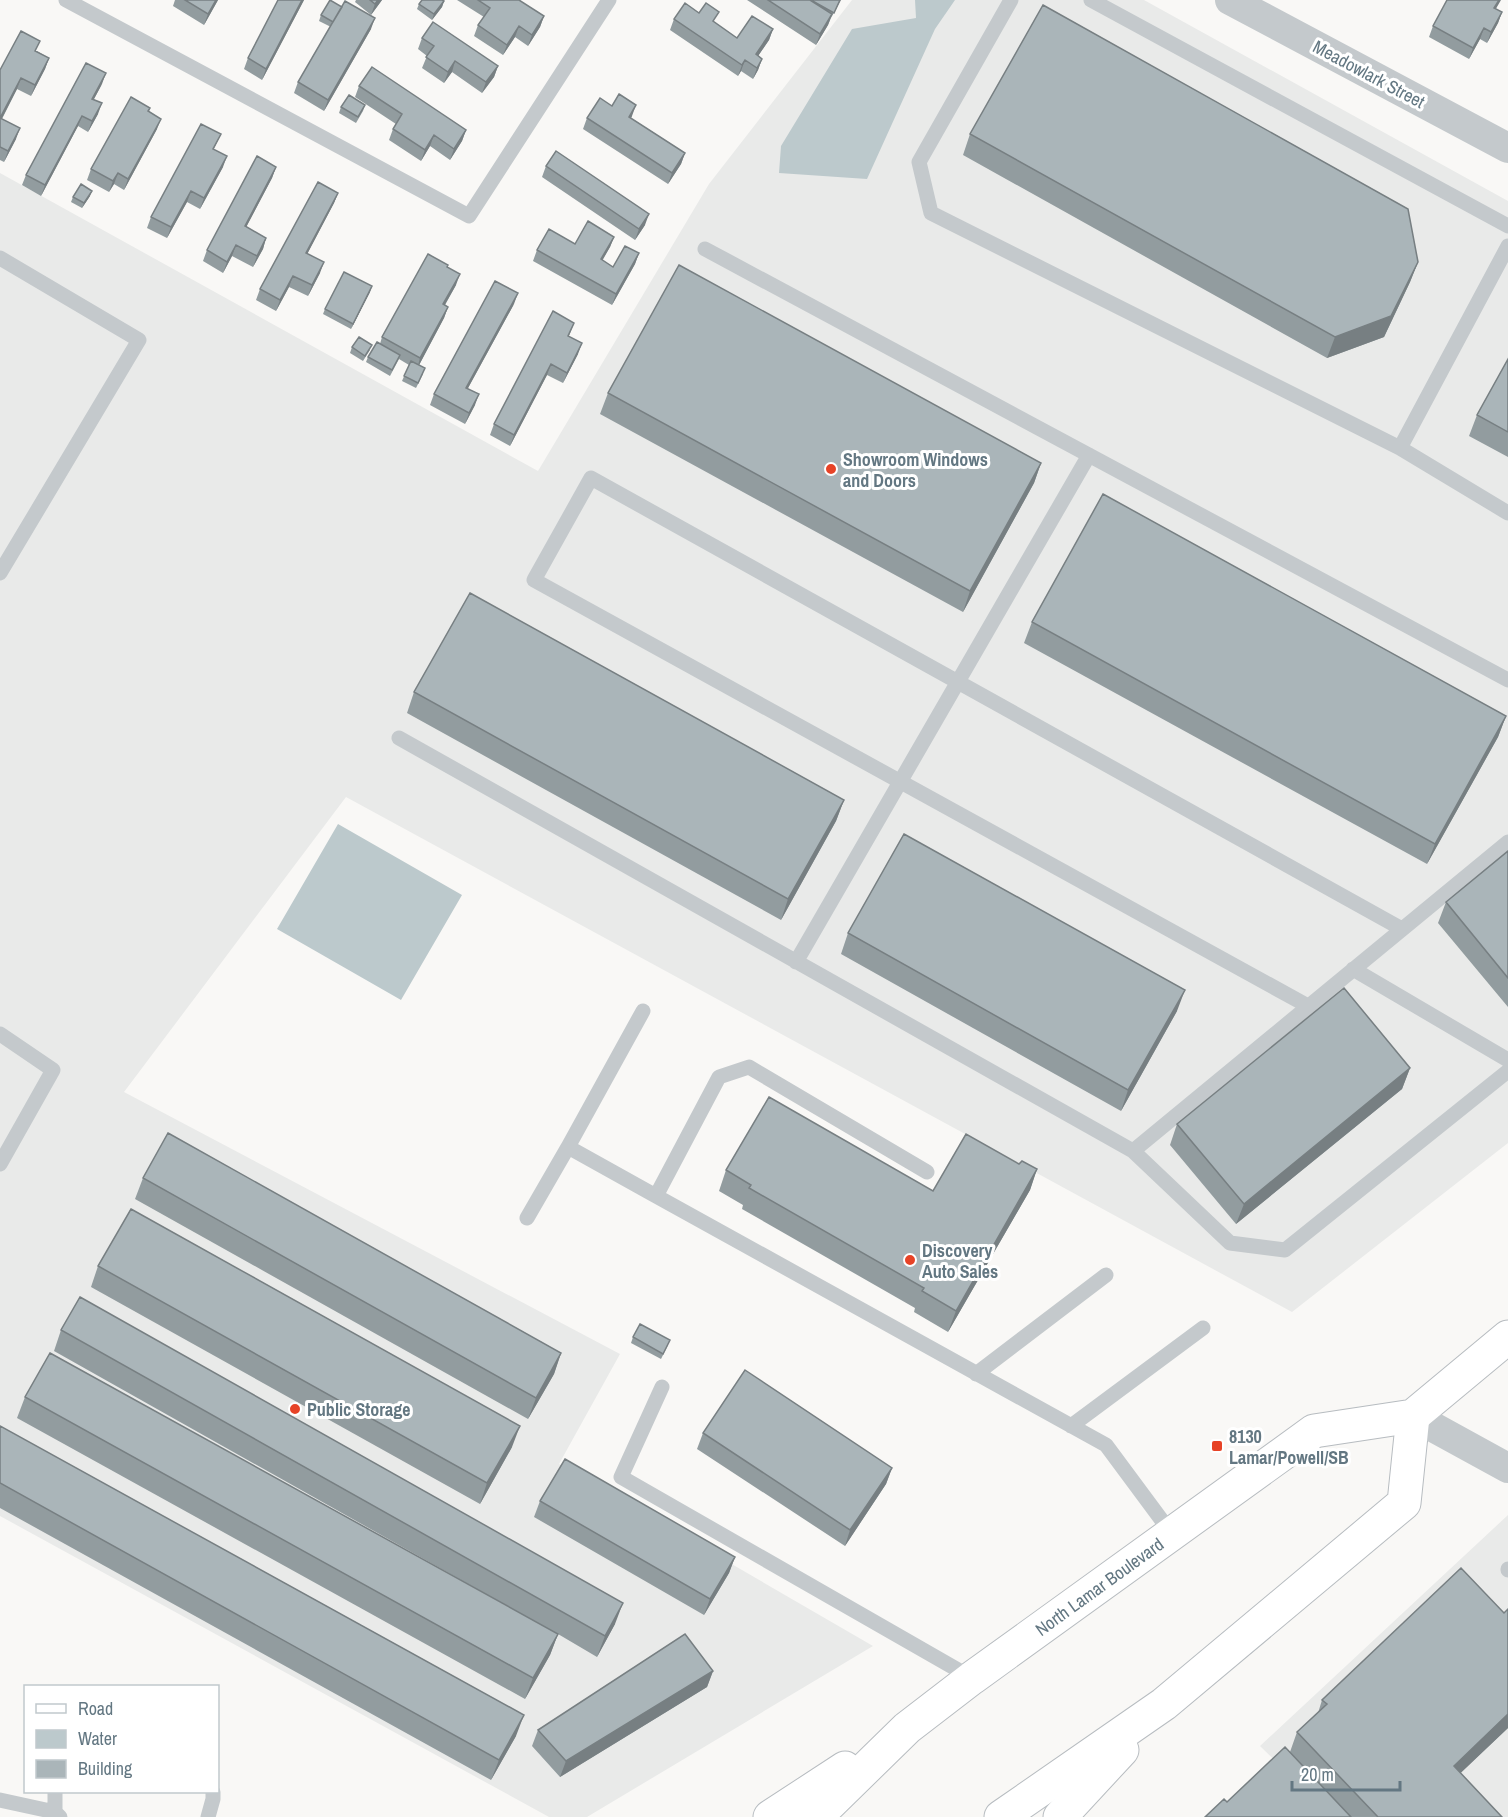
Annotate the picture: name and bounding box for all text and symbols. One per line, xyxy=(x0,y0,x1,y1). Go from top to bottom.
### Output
street label: Meadowlark Street xyxy=(1309,34,1429,114)
place label: Showroom Windows and Doors xyxy=(843,447,988,493)
marker: Showroom Windows and Doors xyxy=(824,462,838,476)
place label: Discovery Auto Sales xyxy=(922,1238,998,1284)
marker: Discovery Auto Sales xyxy=(903,1253,917,1267)
place label: Public Storage xyxy=(307,1397,410,1422)
marker: Public Storage xyxy=(288,1402,302,1416)
place label: 8130 Lamar/Powell/SB xyxy=(1229,1424,1349,1470)
marker: 8130 Lamar/Powell/SB xyxy=(1210,1439,1224,1453)
street label: North Lamar Boulevard xyxy=(1030,1531,1168,1641)
legend xyxy=(24,1685,219,1793)
text: Road xyxy=(78,1696,113,1721)
text: Water xyxy=(78,1726,117,1751)
scale bar xyxy=(1292,1754,1400,1792)
text: Building xyxy=(78,1756,133,1781)
text: 20 m xyxy=(1301,1762,1334,1787)

